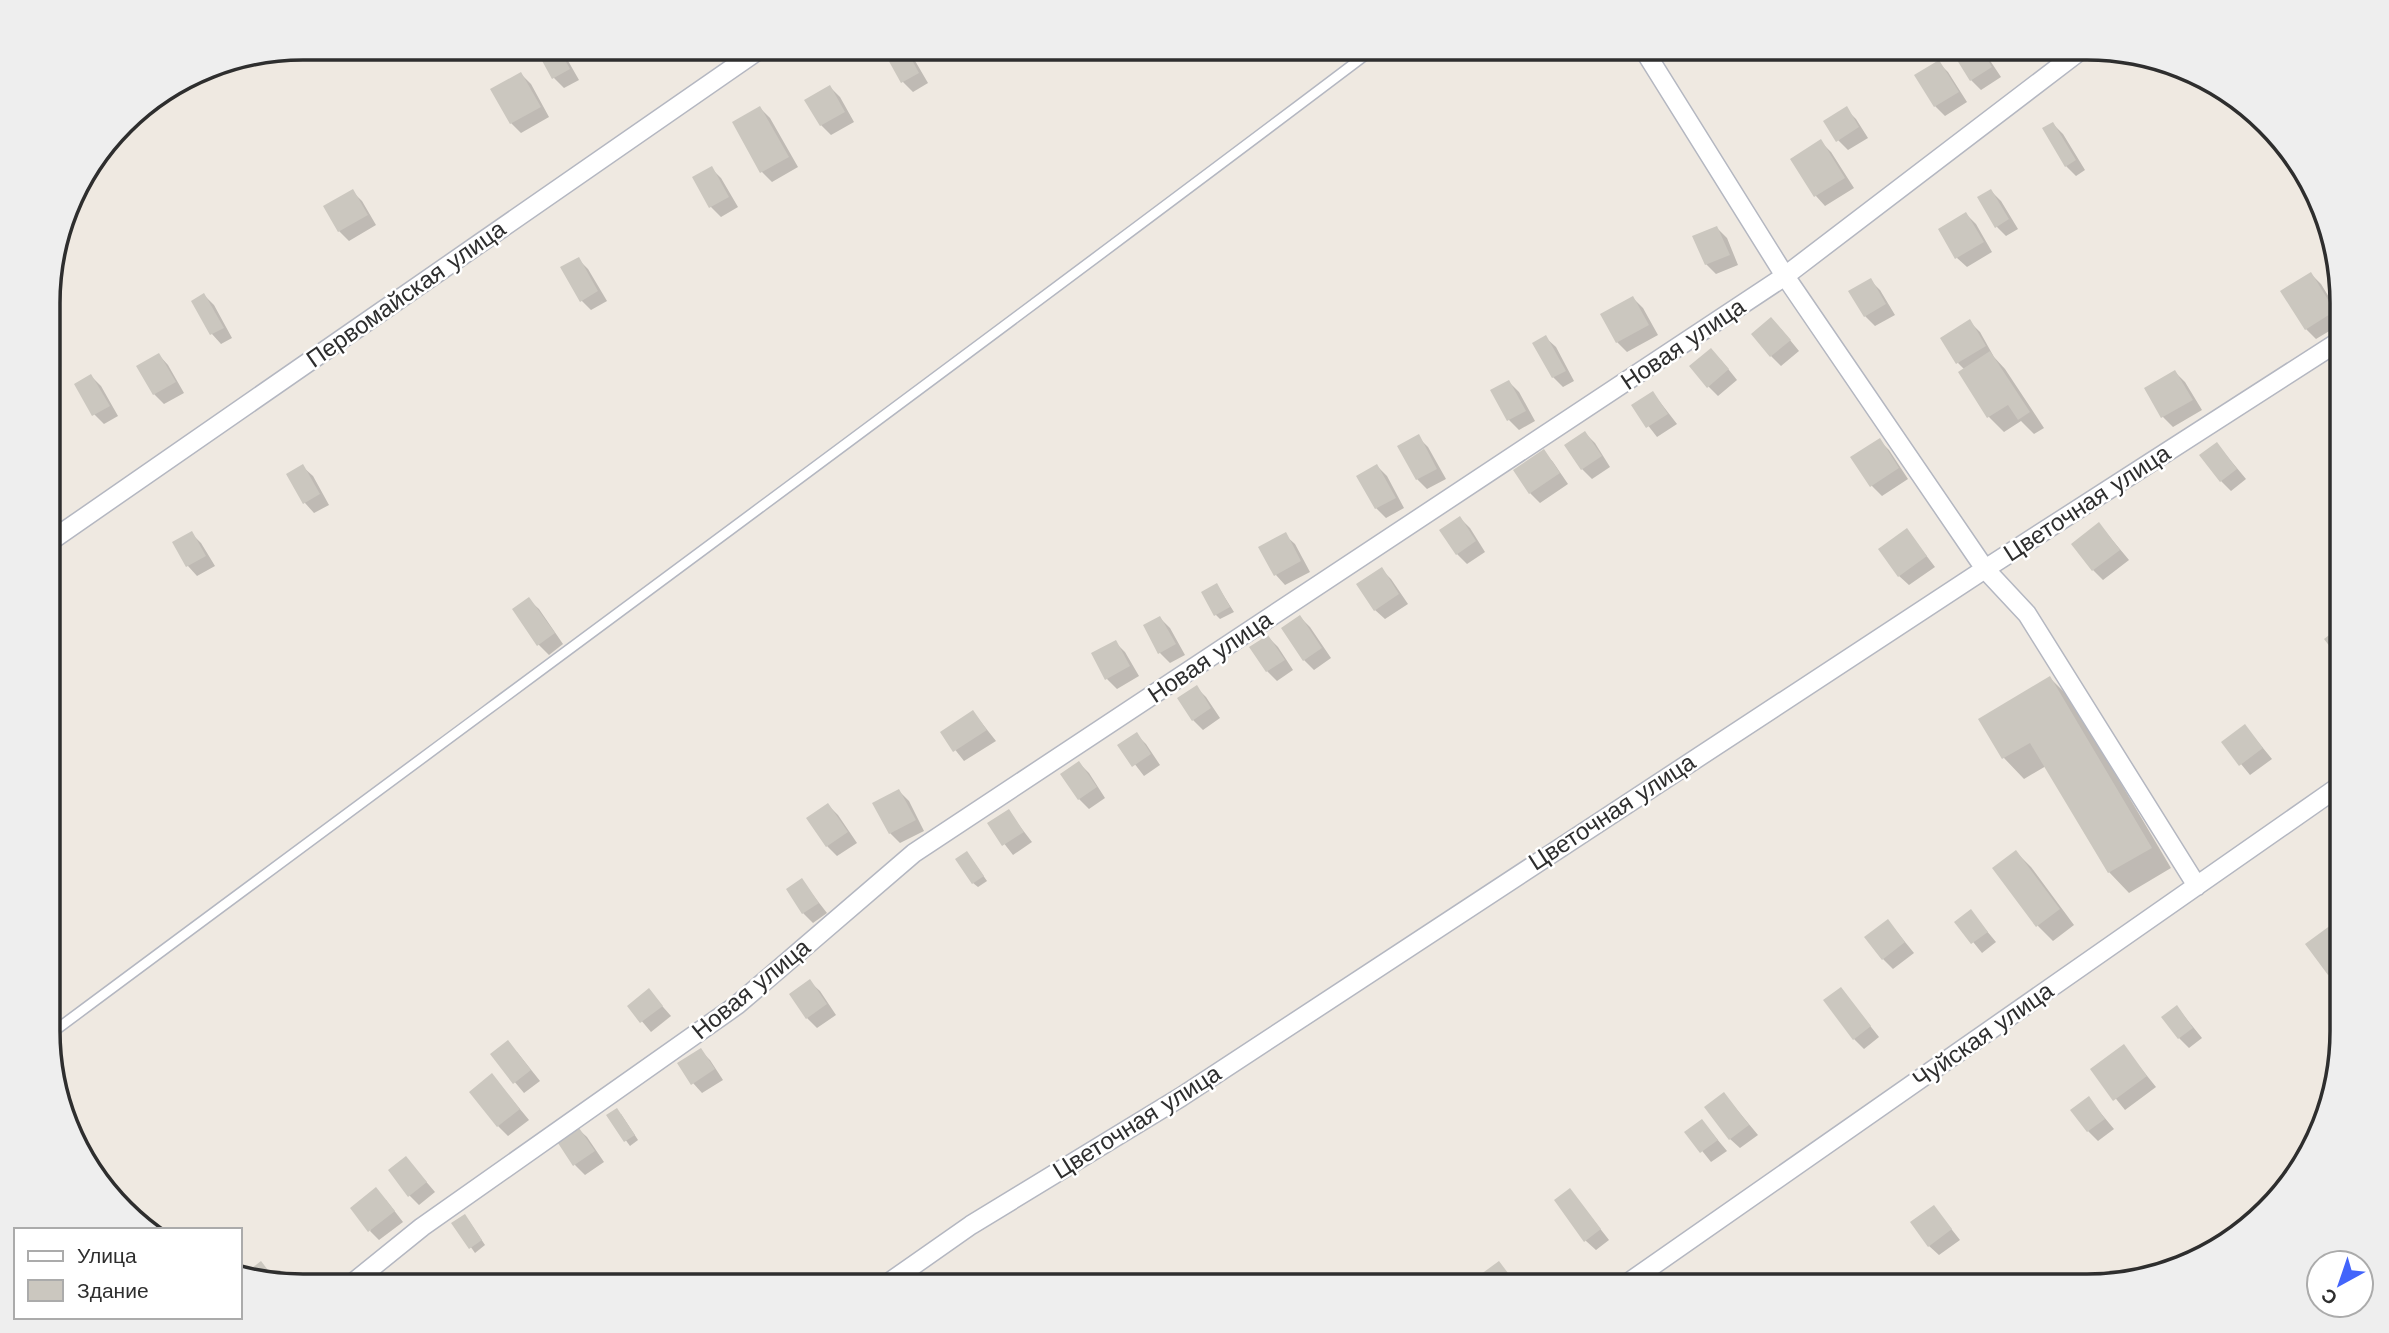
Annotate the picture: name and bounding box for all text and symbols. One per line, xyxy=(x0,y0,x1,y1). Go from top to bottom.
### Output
street label: Первомайская улица xyxy=(301,214,511,373)
street label: Новая улица xyxy=(1616,292,1751,396)
street label: Цветочная улица xyxy=(1999,438,2176,567)
street label: Новая улица xyxy=(1143,605,1278,709)
street label: Цветочная улица xyxy=(1524,747,1701,876)
street label: Новая улица xyxy=(686,933,816,1045)
street label: Чуйская улица xyxy=(1907,976,2059,1094)
street label: Цветочная улица xyxy=(1048,1059,1227,1185)
legend xyxy=(14,1228,242,1319)
text: Улица xyxy=(77,1243,137,1268)
north arrow xyxy=(2305,1249,2375,1319)
text: Здание xyxy=(77,1278,149,1303)
text: С xyxy=(2317,1283,2342,1310)

